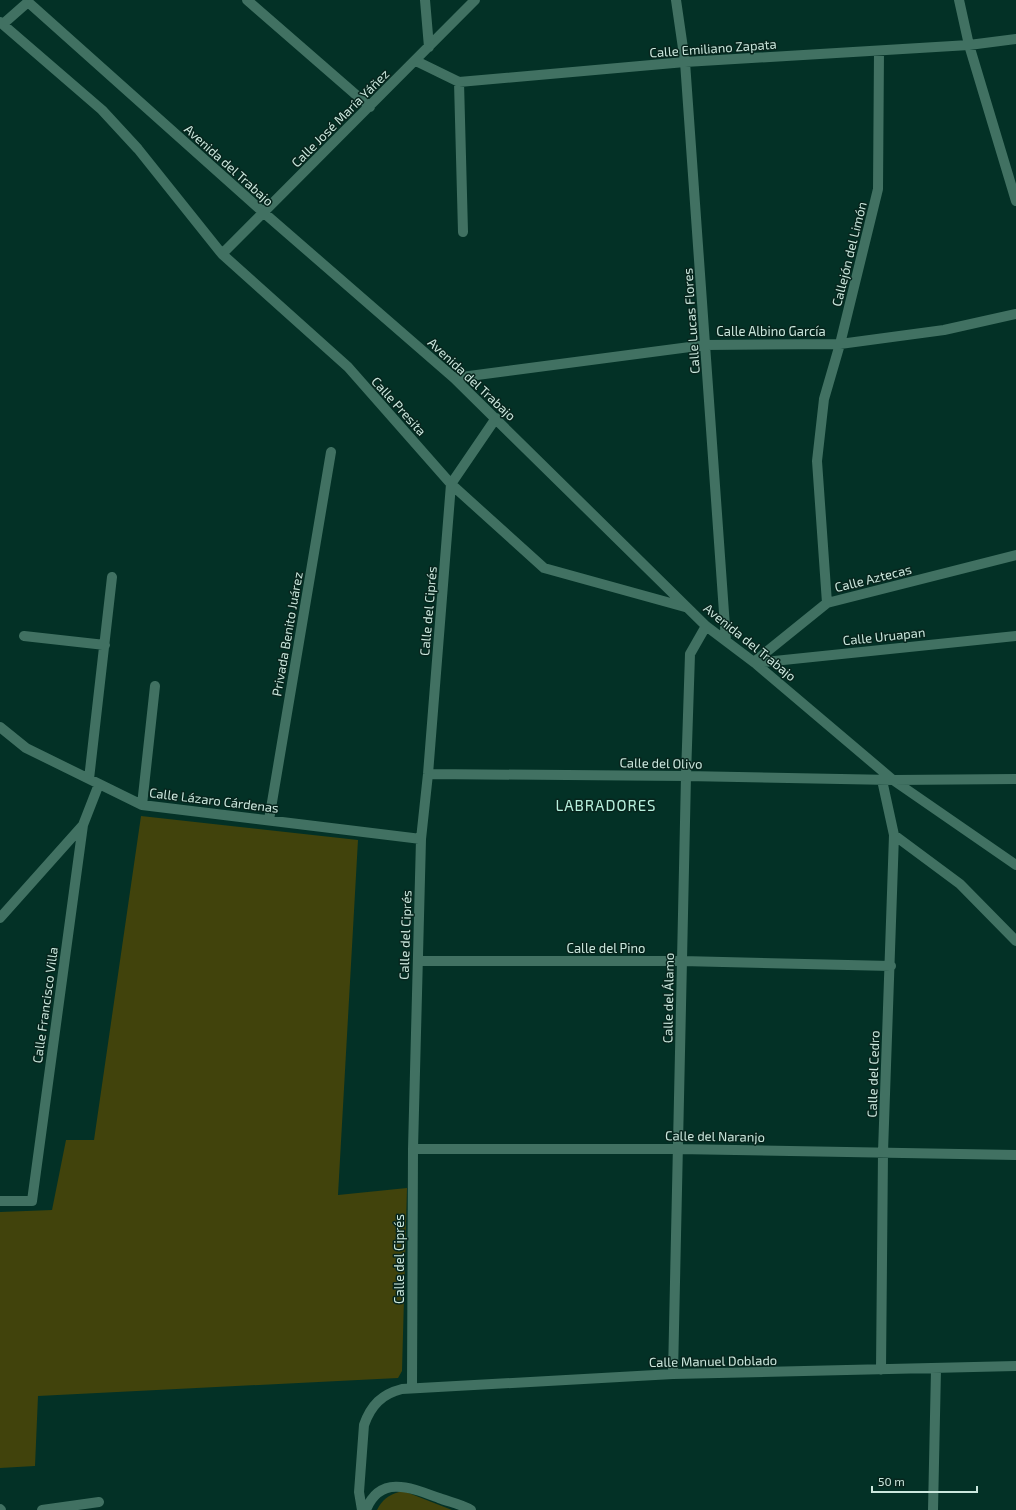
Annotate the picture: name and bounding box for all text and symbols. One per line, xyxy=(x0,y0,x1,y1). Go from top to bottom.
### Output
street label: Calle Emiliano Zapata xyxy=(649,36,777,60)
street label: Calle José María Yáñez xyxy=(288,66,392,170)
street label: Avenida del Trabajo xyxy=(181,121,277,209)
street label: Callejón del Limón xyxy=(828,200,870,308)
street label: Calle Lucas Flores xyxy=(679,268,703,374)
street label: Calle Albino García xyxy=(716,323,826,339)
street label: Avenida del Trabajo xyxy=(425,334,519,424)
street label: Calle Presita xyxy=(368,373,430,439)
street label: Calle Aztecas xyxy=(833,561,913,595)
street label: Calle del Ciprés xyxy=(416,566,440,656)
street label: Privada Benito Juárez xyxy=(268,571,306,697)
street label: Avenida del Trabajo xyxy=(701,600,799,684)
street label: Calle Uruapan xyxy=(842,624,926,648)
street label: Calle del Olivo xyxy=(619,754,703,772)
street label: Calle Lázaro Cárdenas xyxy=(148,784,280,816)
district label: LABRADORES xyxy=(555,796,657,814)
street label: Calle del Ciprés xyxy=(395,890,415,980)
street label: Calle del Pino xyxy=(567,940,645,956)
street label: Calle Francisco Villa xyxy=(29,946,61,1064)
street label: Calle del Álamo xyxy=(658,953,677,1043)
street label: Calle del Cedro xyxy=(863,1030,883,1118)
street label: Calle del Naranjo xyxy=(665,1127,765,1145)
street label: Calle del Ciprés xyxy=(391,1214,407,1304)
street label: Calle Manuel Doblado xyxy=(649,1352,777,1370)
scale bar xyxy=(872,1468,977,1494)
text: 50 m xyxy=(878,1474,905,1488)

